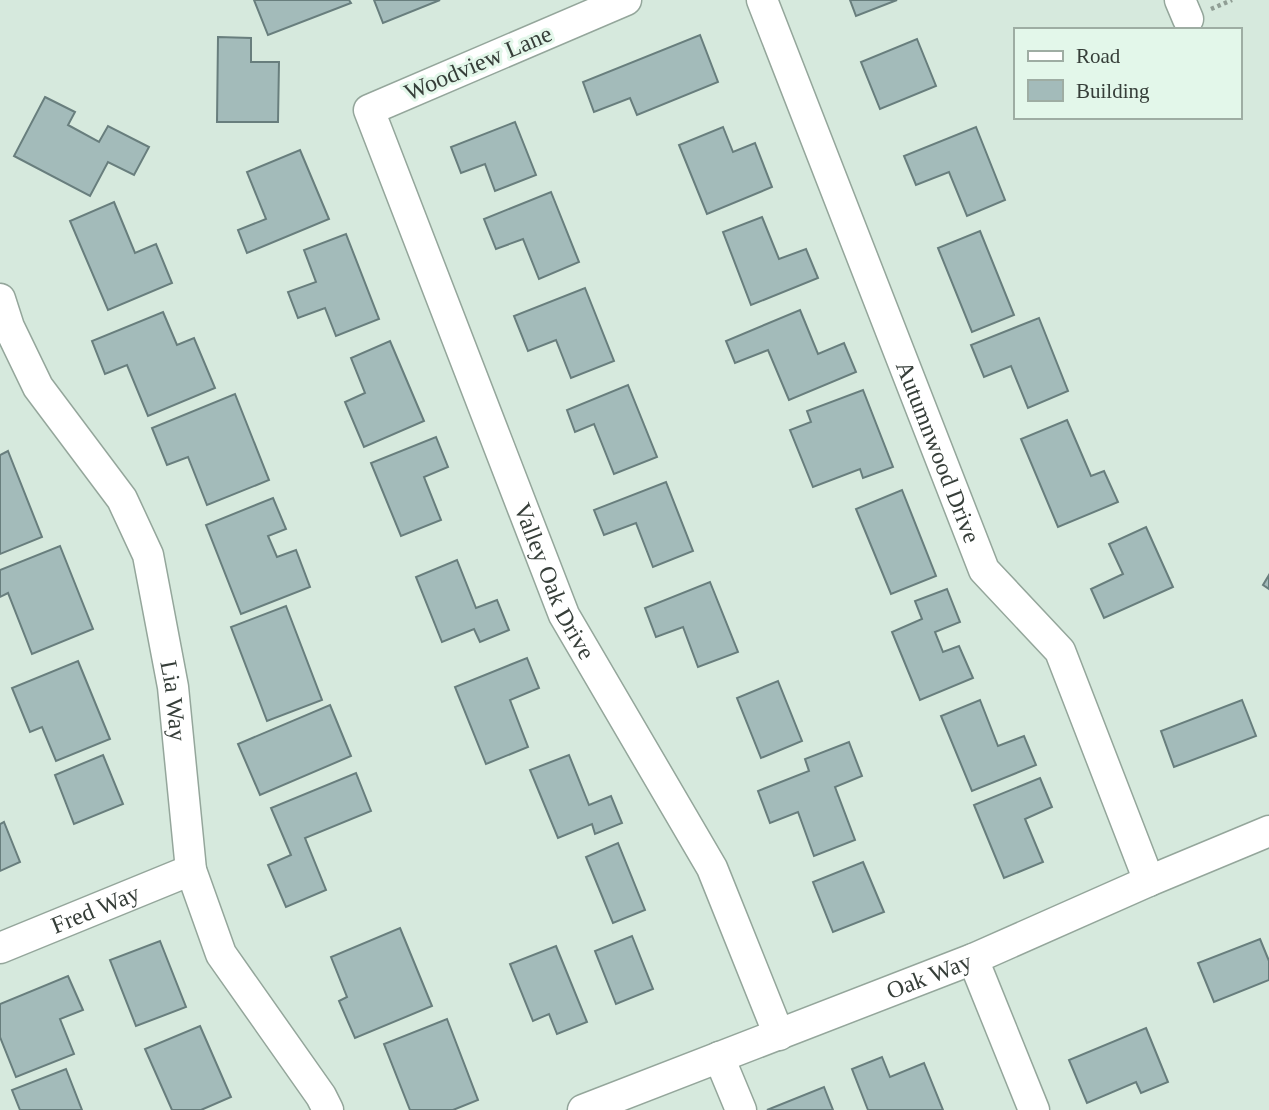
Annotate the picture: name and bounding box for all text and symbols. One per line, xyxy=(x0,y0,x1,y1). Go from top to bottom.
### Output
street label: Woodview Lane xyxy=(400,20,556,106)
legend xyxy=(1014,28,1241,119)
text: Road xyxy=(1076,44,1121,68)
text: Building xyxy=(1076,79,1150,103)
street label: Autumnwood Drive xyxy=(891,357,985,546)
street label: Valley Oak Drive xyxy=(509,499,600,664)
street label: Lia Way xyxy=(155,658,191,742)
street label: Fred Way xyxy=(47,879,143,939)
street label: Oak Way xyxy=(883,948,975,1004)

